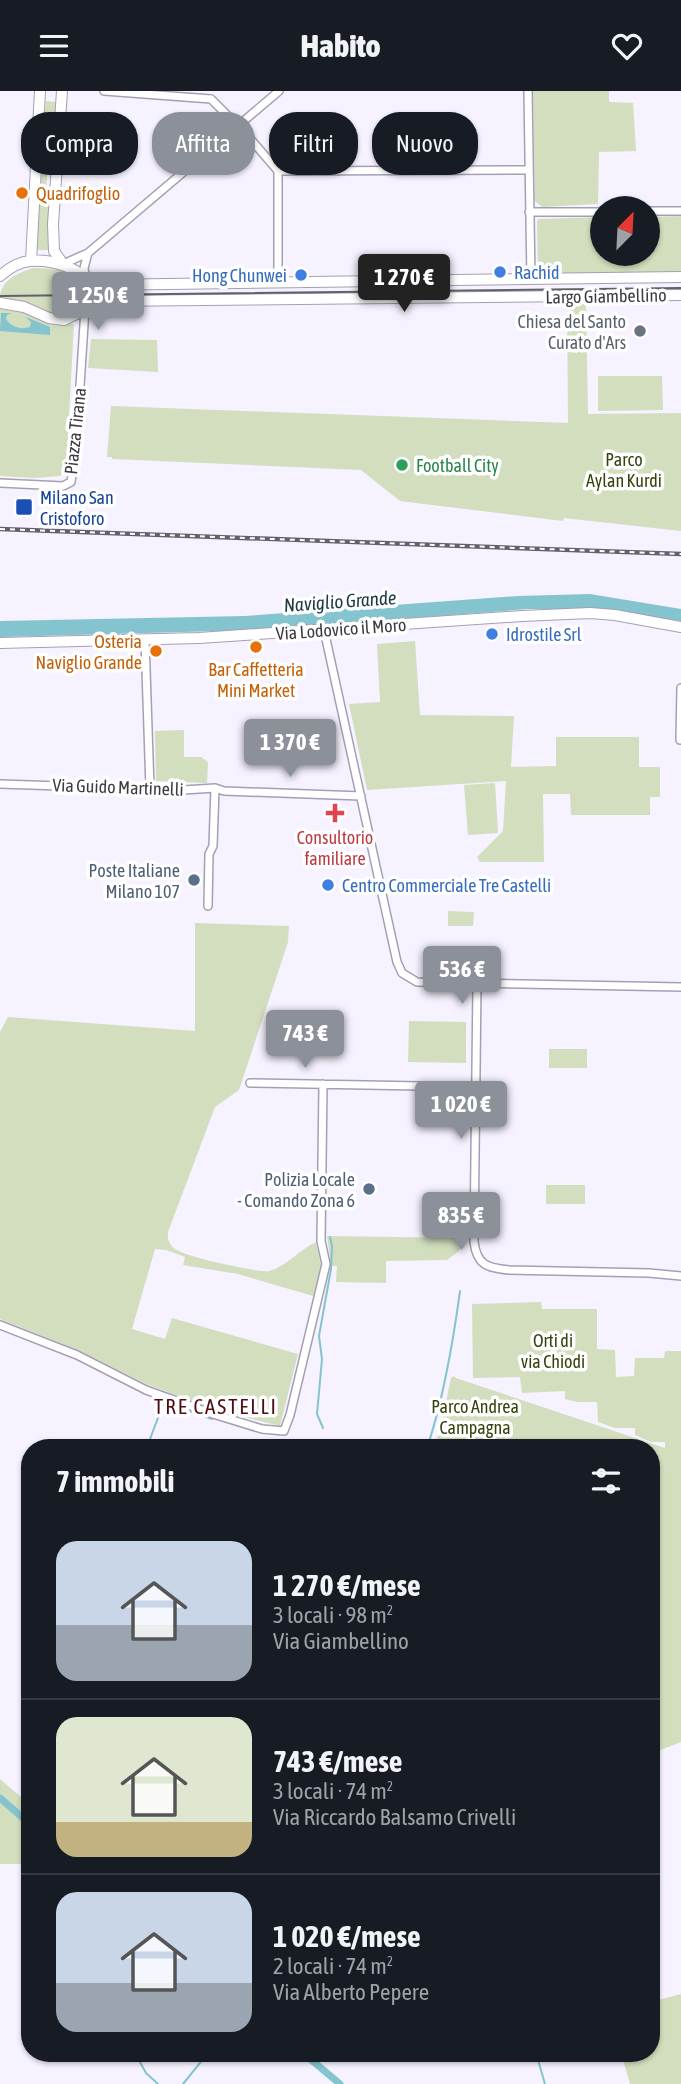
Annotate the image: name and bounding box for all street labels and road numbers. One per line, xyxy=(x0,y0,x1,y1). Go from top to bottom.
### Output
street label: Largo Giambellino xyxy=(545,284,667,308)
street label: Piazza Tirana xyxy=(60,387,90,475)
street label: Via Lodovico il Moro xyxy=(275,614,407,644)
street label: Via Guido Martinelli xyxy=(52,774,184,800)

